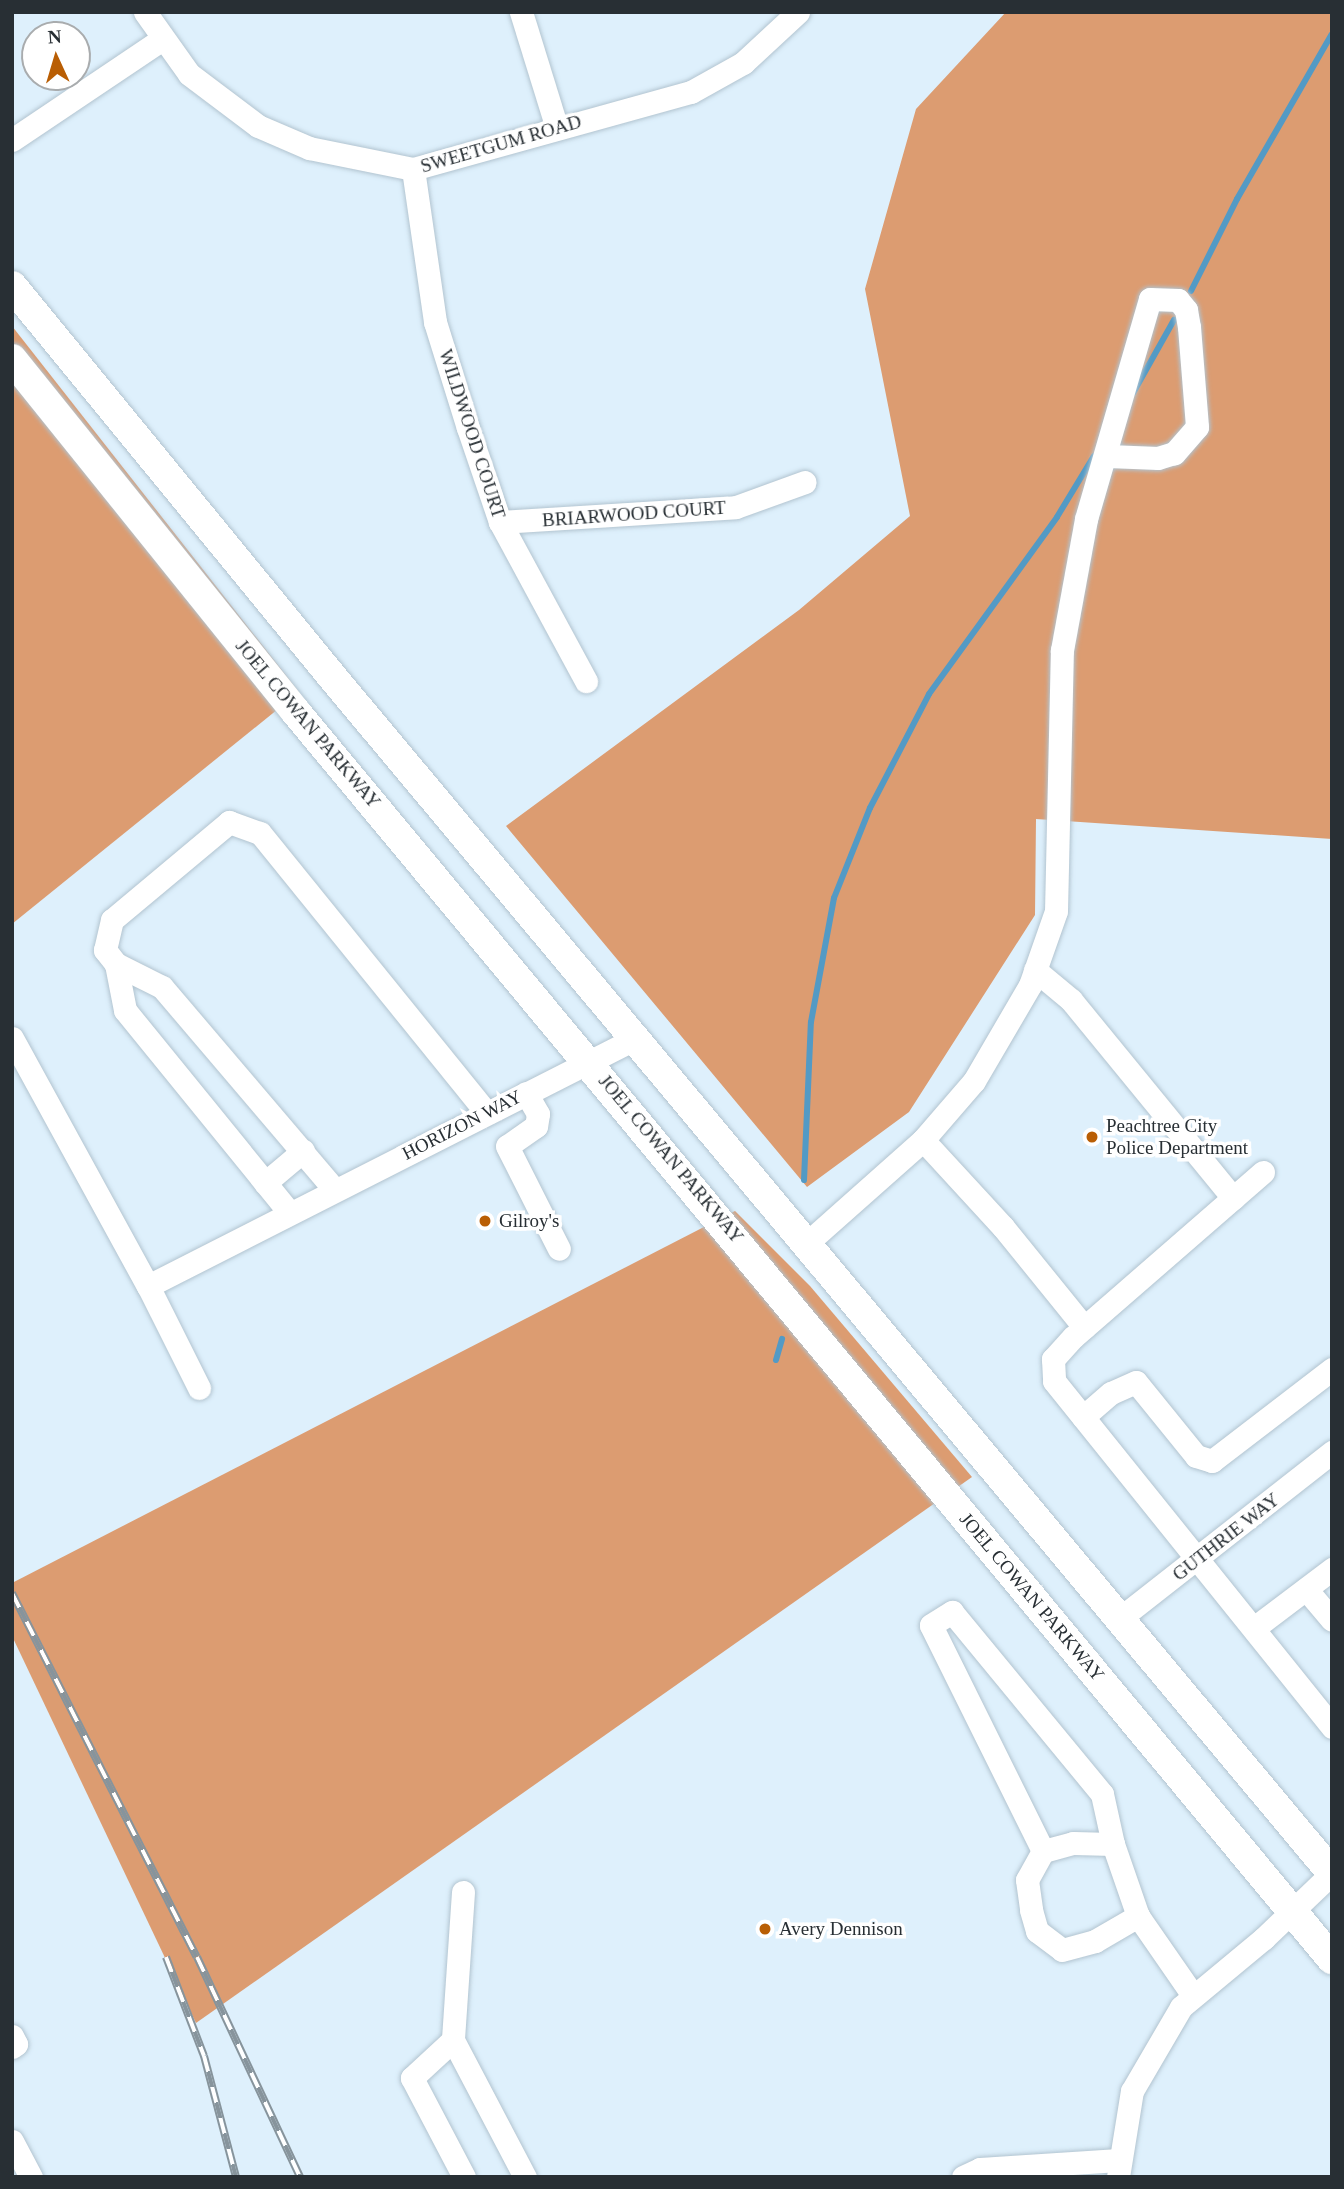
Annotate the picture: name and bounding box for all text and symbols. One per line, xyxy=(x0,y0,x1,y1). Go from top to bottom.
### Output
north arrow xyxy=(21,21,91,91)
text: N xyxy=(47,26,62,48)
street label: SWEETGUM ROAD xyxy=(418,110,584,178)
street label: WILDWOOD COURT xyxy=(434,346,510,522)
street label: BRIARWOOD COURT xyxy=(541,496,727,532)
street label: JOEL COWAN PARKWAY xyxy=(231,635,385,813)
street label: JOEL COWAN PARKWAY xyxy=(594,1070,748,1248)
street label: HORIZON WAY xyxy=(398,1085,526,1165)
place label: Peachtree City Police Department xyxy=(1106,1115,1248,1159)
marker: Peachtree City Police Department xyxy=(1084,1129,1100,1145)
place label: Gilroy's xyxy=(499,1210,559,1232)
marker: Gilroy's xyxy=(477,1213,493,1229)
street label: GUTHRIE WAY xyxy=(1168,1488,1284,1586)
street label: JOEL COWAN PARKWAY xyxy=(955,1508,1109,1686)
place label: Avery Dennison xyxy=(779,1918,903,1940)
marker: Avery Dennison xyxy=(757,1921,773,1937)

